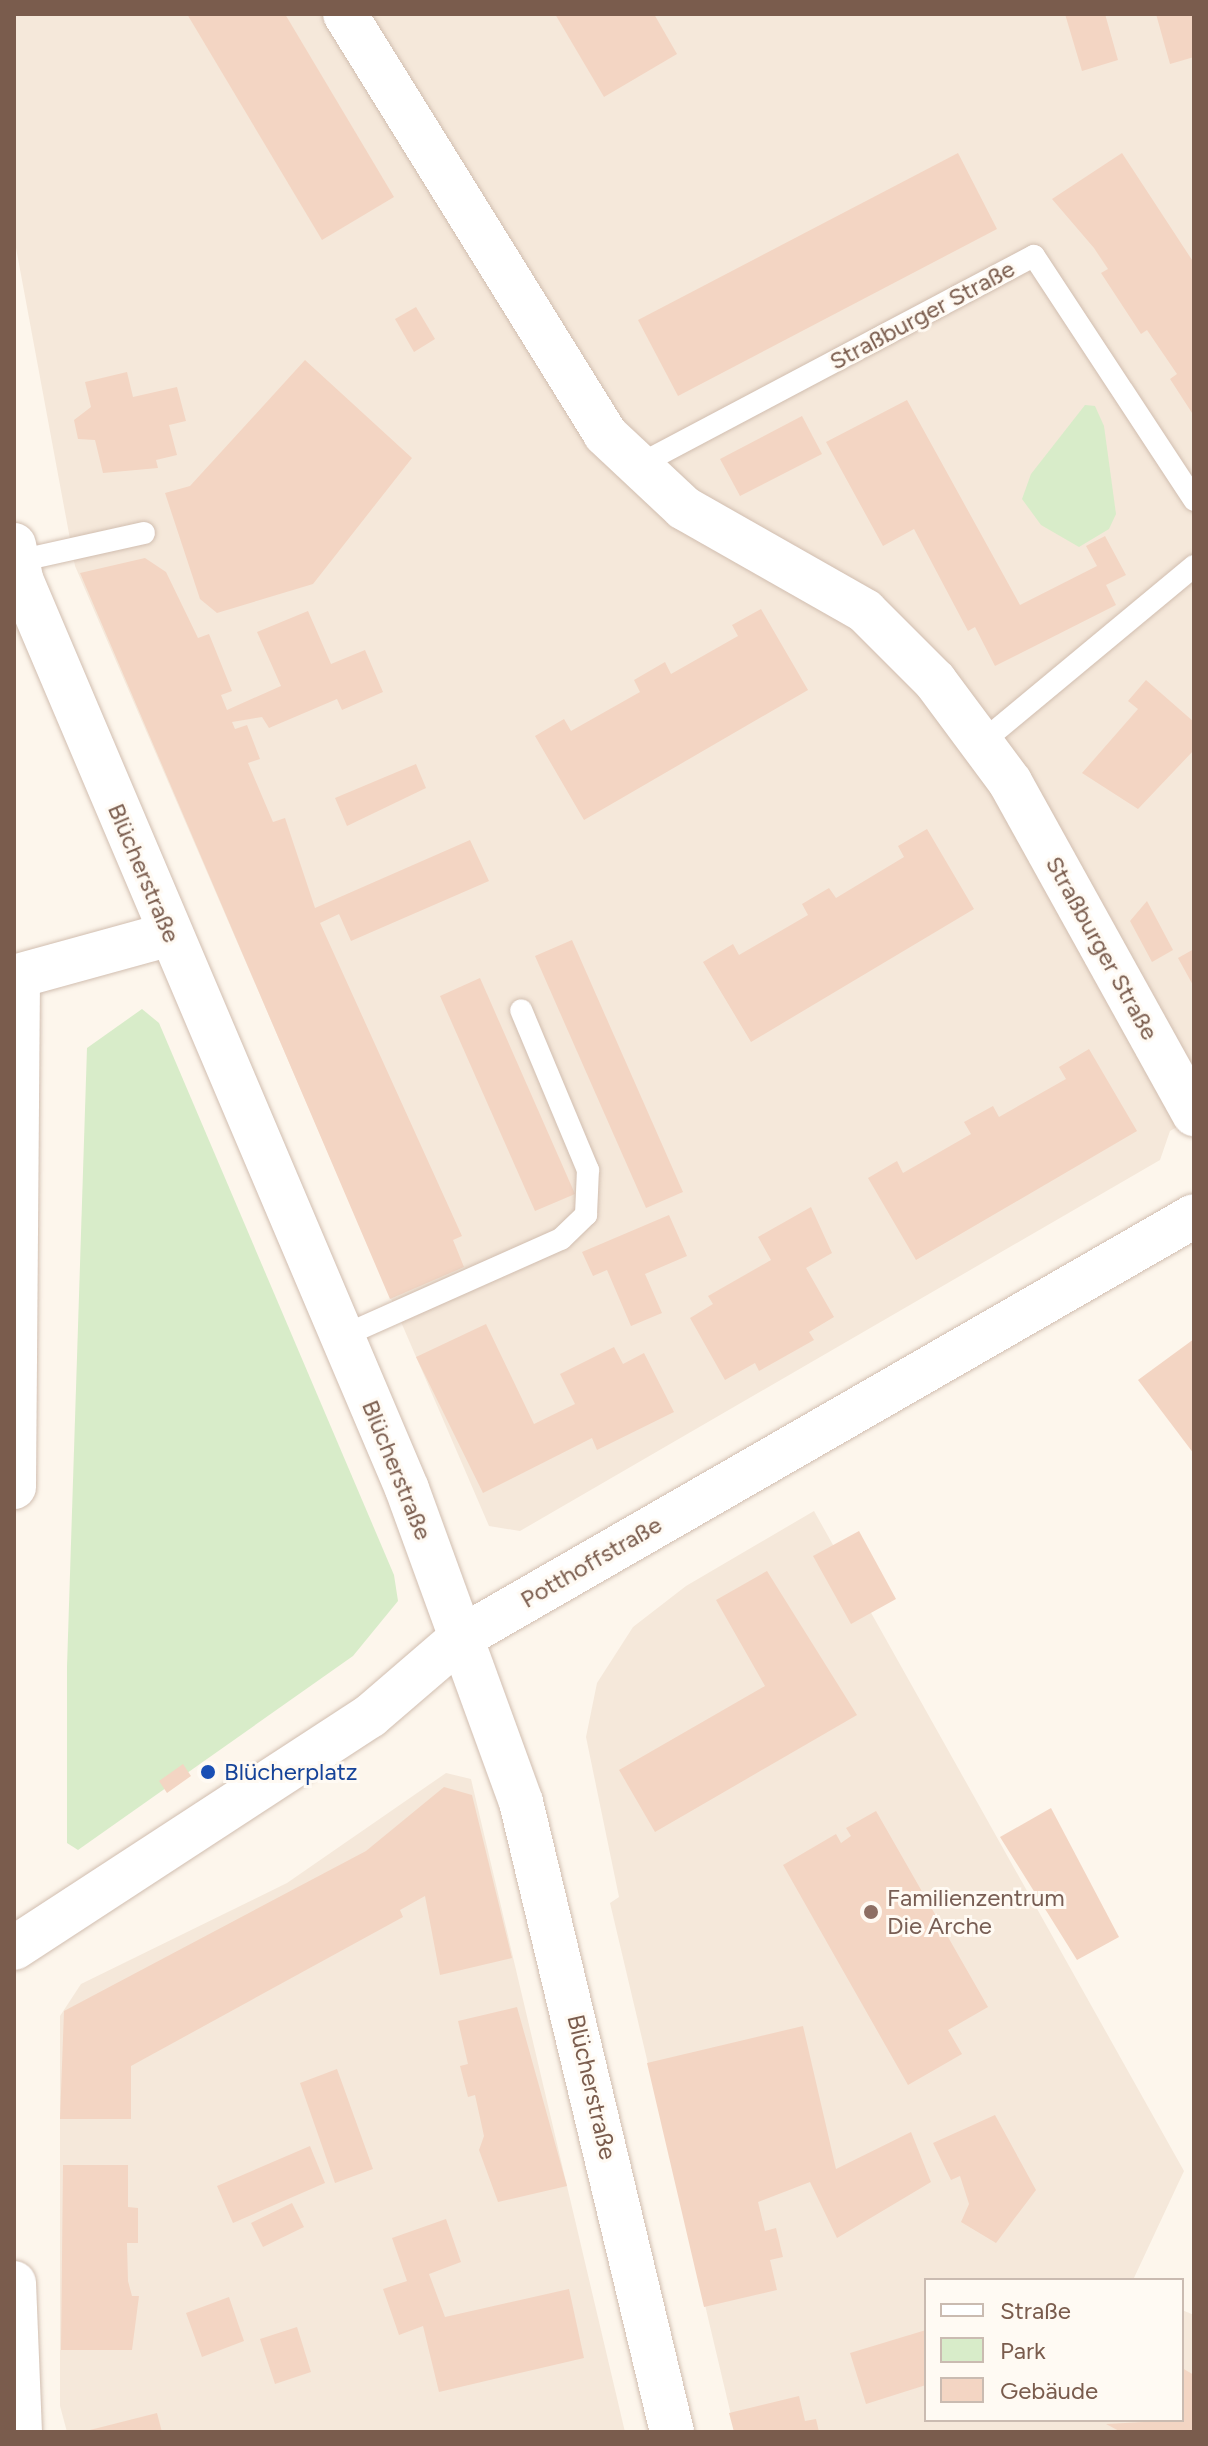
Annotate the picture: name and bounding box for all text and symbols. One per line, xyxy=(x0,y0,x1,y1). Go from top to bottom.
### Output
street label: Straßburger Straße xyxy=(825,254,1019,376)
street label: Blücherstraße xyxy=(102,799,186,947)
street label: Straßburger Straße xyxy=(1040,851,1164,1045)
street label: Blücherstraße xyxy=(356,1396,438,1544)
street label: Potthoffstraße xyxy=(515,1510,667,1614)
place label: Blücherplatz xyxy=(224,1758,357,1786)
marker: Blücherplatz xyxy=(199,1763,217,1781)
place label: Familienzentrum Die Arche xyxy=(887,1884,1065,1940)
marker: Familienzentrum Die Arche xyxy=(862,1903,880,1921)
street label: Blücherstraße xyxy=(561,2012,623,2162)
legend xyxy=(924,2278,1184,2422)
text: Straße xyxy=(1000,2296,1071,2325)
text: Park xyxy=(1000,2336,1046,2365)
text: Gebäude xyxy=(1000,2376,1098,2405)

